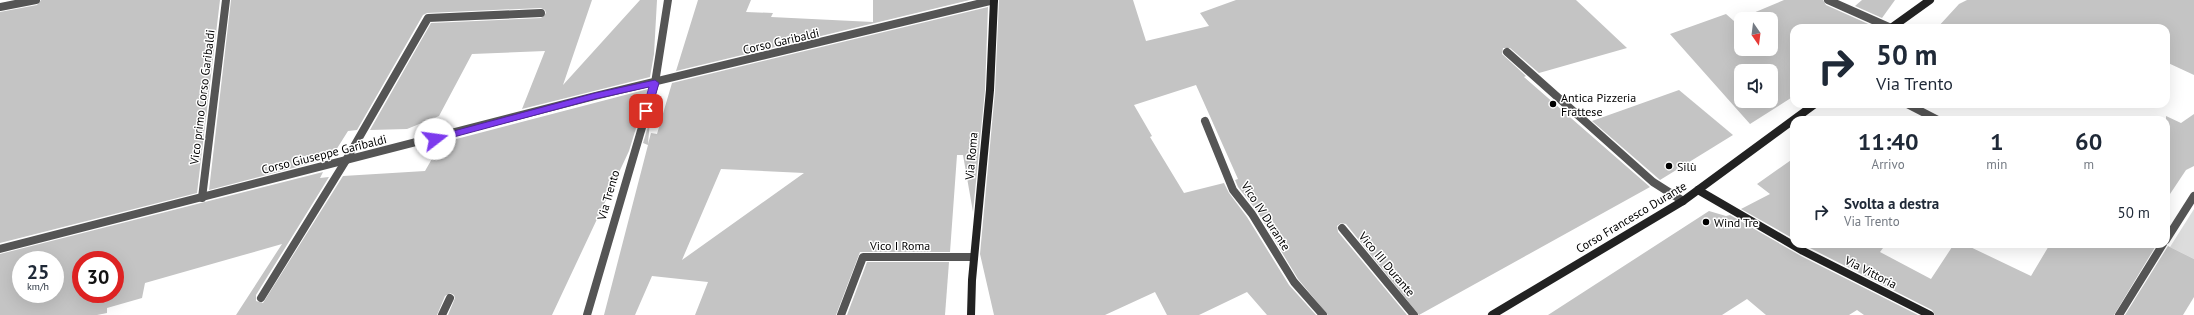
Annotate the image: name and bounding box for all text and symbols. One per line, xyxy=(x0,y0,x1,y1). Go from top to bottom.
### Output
north arrow xyxy=(1734,12,1778,56)
map controls xyxy=(1734,12,1778,108)
street label: Corso Garibaldi xyxy=(741,25,821,57)
street label: Vico primo Corso Garibaldi xyxy=(186,29,218,166)
text: 50 m xyxy=(1876,36,1937,73)
icon: right xyxy=(1810,40,1862,92)
button: sound xyxy=(1734,64,1778,108)
text: Via Trento xyxy=(1876,72,1953,95)
place label: Antica Pizzeria Frattese xyxy=(1561,90,1636,119)
pin xyxy=(629,94,663,128)
marker: Antica Pizzeria Frattese xyxy=(1548,99,1558,109)
icon: arrive xyxy=(635,100,657,122)
position arrow xyxy=(414,118,456,160)
text: 11:40 xyxy=(1858,126,1919,157)
text: 1 xyxy=(1990,126,2004,157)
text: 60 xyxy=(2075,126,2102,157)
street label: Corso Giuseppe Garibaldi xyxy=(260,131,388,177)
street label: Via Roma xyxy=(961,131,981,182)
text: Arrivo xyxy=(1872,156,1905,173)
text: min xyxy=(1986,156,2007,173)
text: m xyxy=(2083,156,2094,173)
place label: Silù xyxy=(1677,159,1697,174)
marker: Silù xyxy=(1664,161,1674,171)
street label: Via Trento xyxy=(593,168,622,223)
street label: Vico IV Durante xyxy=(1238,178,1294,253)
street label: Corso Francesco Durante xyxy=(1573,178,1689,256)
text: Svolta a destra xyxy=(1844,194,1939,213)
icon: right xyxy=(1810,201,1832,223)
text: 50 m xyxy=(2117,203,2150,222)
text: Via Trento xyxy=(1844,213,1900,230)
place label: Wind Tre xyxy=(1714,215,1759,230)
marker: Wind Tre xyxy=(1701,217,1711,227)
street label: Vico III Durante xyxy=(1355,228,1418,299)
street label: Vico I Roma xyxy=(869,238,930,253)
speed limit sign: 30 xyxy=(72,251,124,303)
street label: Via Vittoria xyxy=(1842,252,1900,292)
text: 25 xyxy=(27,259,49,285)
text: km/h xyxy=(27,280,49,293)

